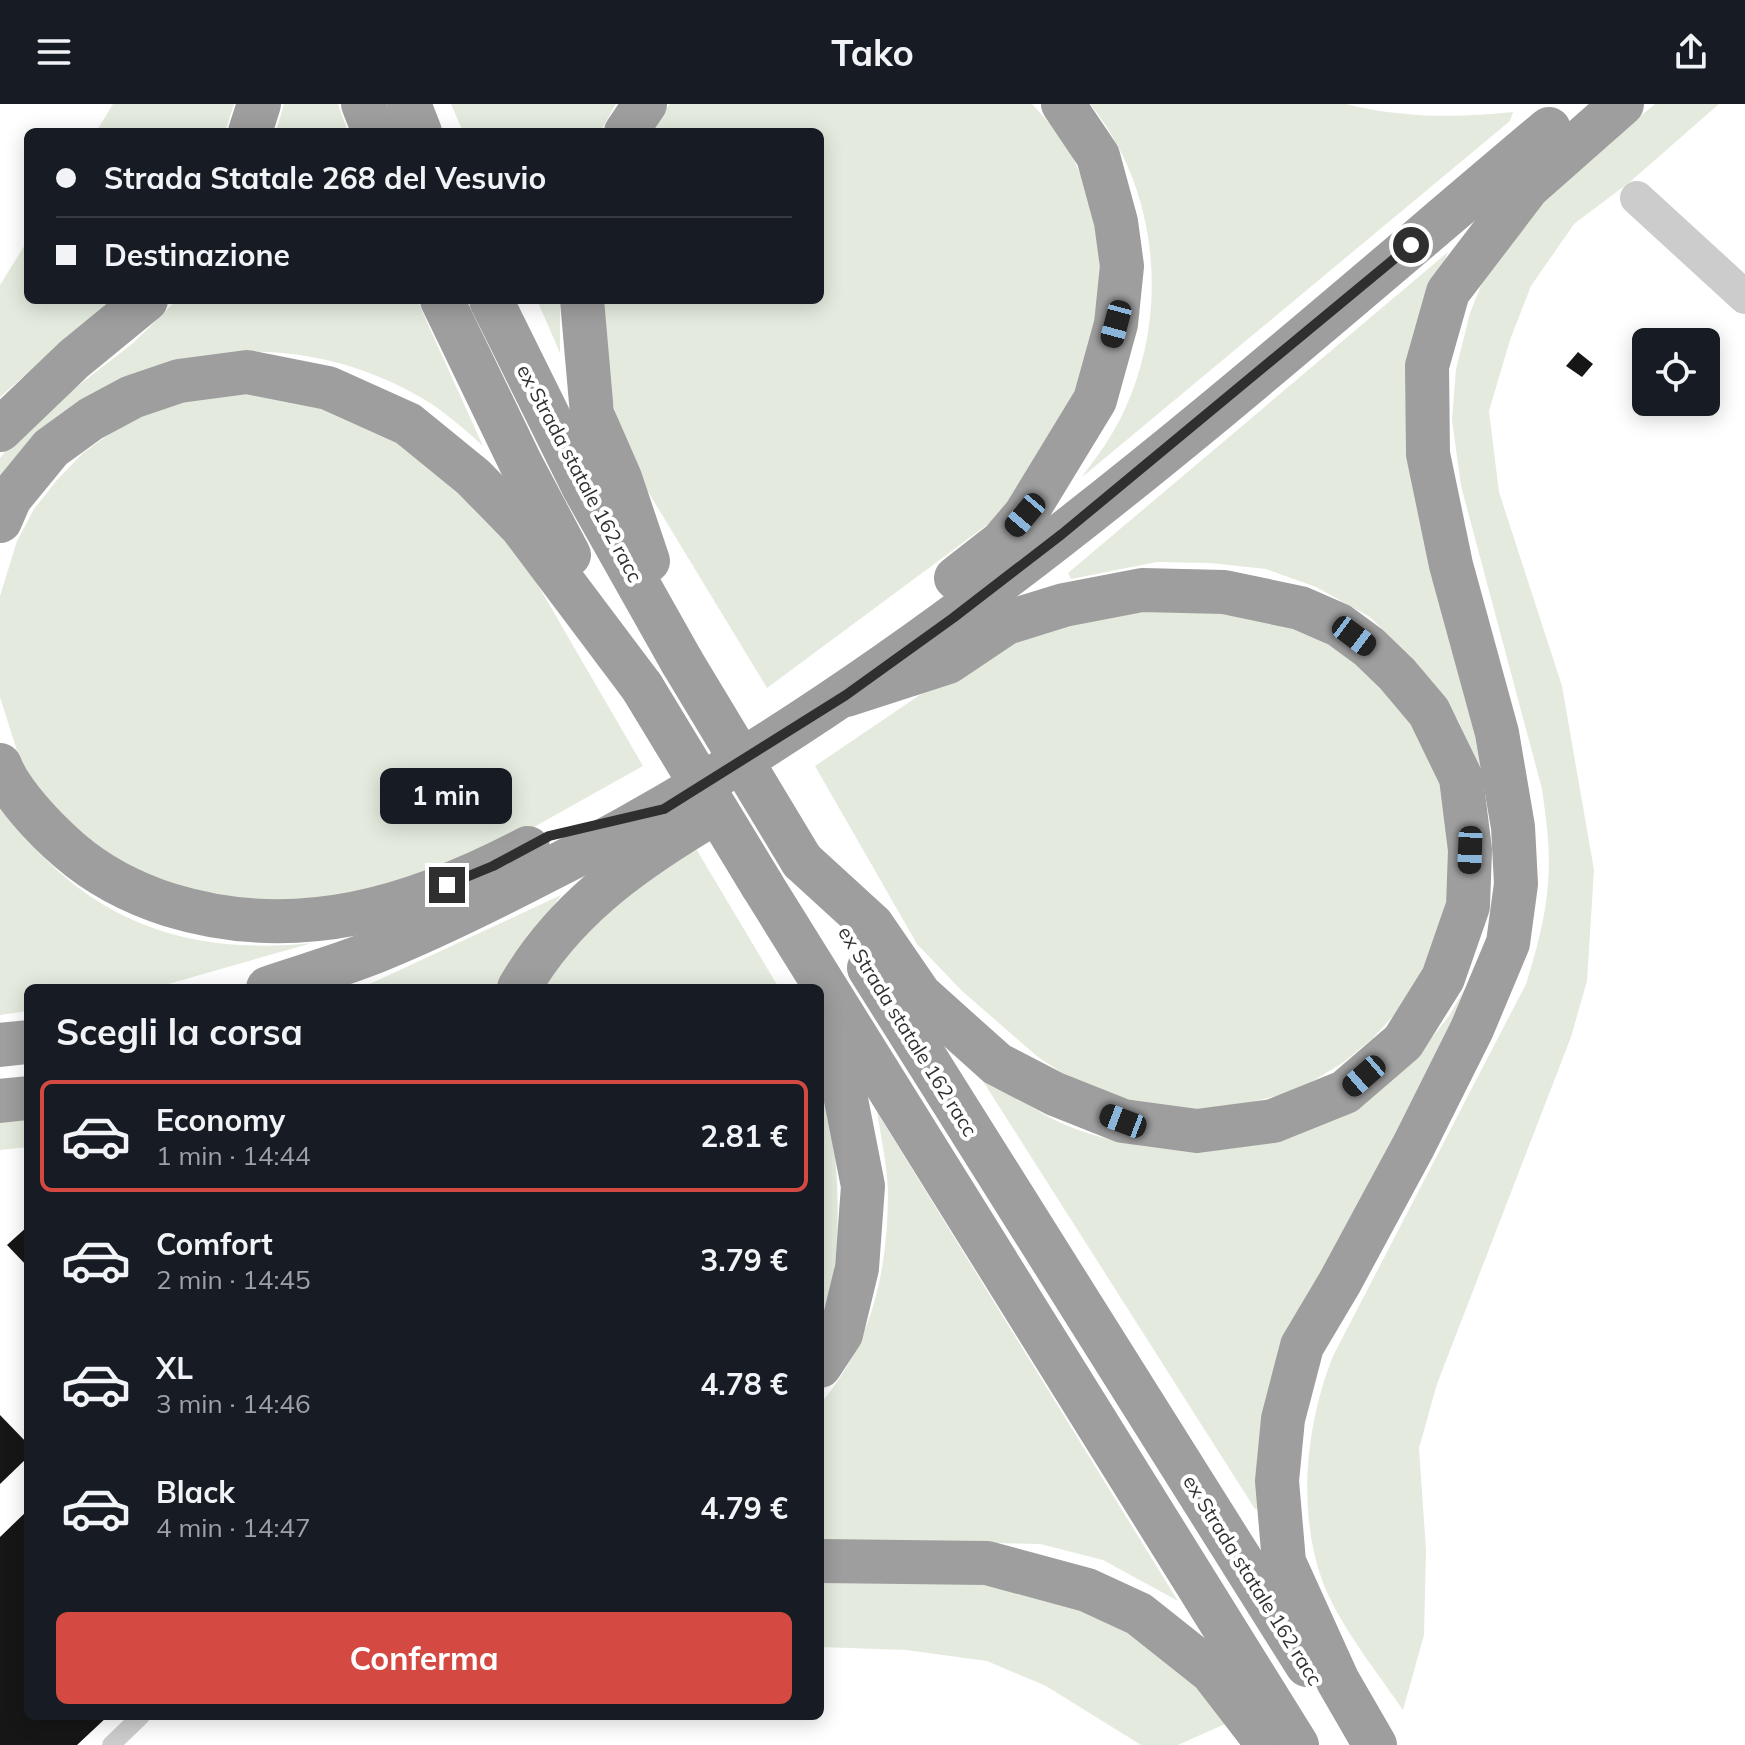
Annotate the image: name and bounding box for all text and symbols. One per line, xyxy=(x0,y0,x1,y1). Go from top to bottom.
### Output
icon: menu xyxy=(32,30,76,74)
text: Tako xyxy=(831,30,914,75)
icon: share xyxy=(1669,30,1713,74)
text: Strada Statale 268 del Vesuvio xyxy=(104,159,546,197)
route start xyxy=(1393,227,1429,263)
text: Destinazione xyxy=(104,236,290,274)
car xyxy=(1098,298,1134,350)
map controls xyxy=(1632,328,1720,416)
button: locate xyxy=(1632,328,1720,416)
street label: ex Strada statale 162 racc xyxy=(512,360,648,586)
car xyxy=(1000,489,1050,541)
car xyxy=(1328,612,1380,660)
callout: 1 min xyxy=(381,769,513,825)
text: 1 min xyxy=(412,779,480,812)
car xyxy=(1457,826,1483,874)
route end xyxy=(429,867,465,903)
street label: ex Strada statale 162 racc xyxy=(833,921,983,1141)
text: Scegli la corsa xyxy=(56,1009,303,1054)
car xyxy=(1338,1051,1390,1101)
icon: car xyxy=(60,1100,132,1172)
text: Economy xyxy=(156,1101,285,1139)
car xyxy=(1096,1101,1150,1141)
text: 2.81 € xyxy=(700,1117,788,1155)
text: 1 min · 14:44 xyxy=(156,1139,311,1172)
icon: car xyxy=(60,1224,132,1296)
text: Comfort xyxy=(156,1225,273,1263)
text: 3.79 € xyxy=(700,1241,788,1279)
text: 2 min · 14:45 xyxy=(156,1263,311,1296)
icon: car xyxy=(60,1348,132,1420)
text: XL xyxy=(156,1349,193,1387)
text: 4.78 € xyxy=(700,1365,788,1403)
text: 3 min · 14:46 xyxy=(156,1387,311,1420)
street label: ex Strada statale 162 racc xyxy=(1178,1470,1328,1690)
icon: car xyxy=(60,1472,132,1544)
text: Black xyxy=(156,1473,235,1511)
text: 4.79 € xyxy=(700,1489,788,1527)
text: 4 min · 14:47 xyxy=(156,1511,311,1544)
button: Conferma xyxy=(56,1612,792,1704)

